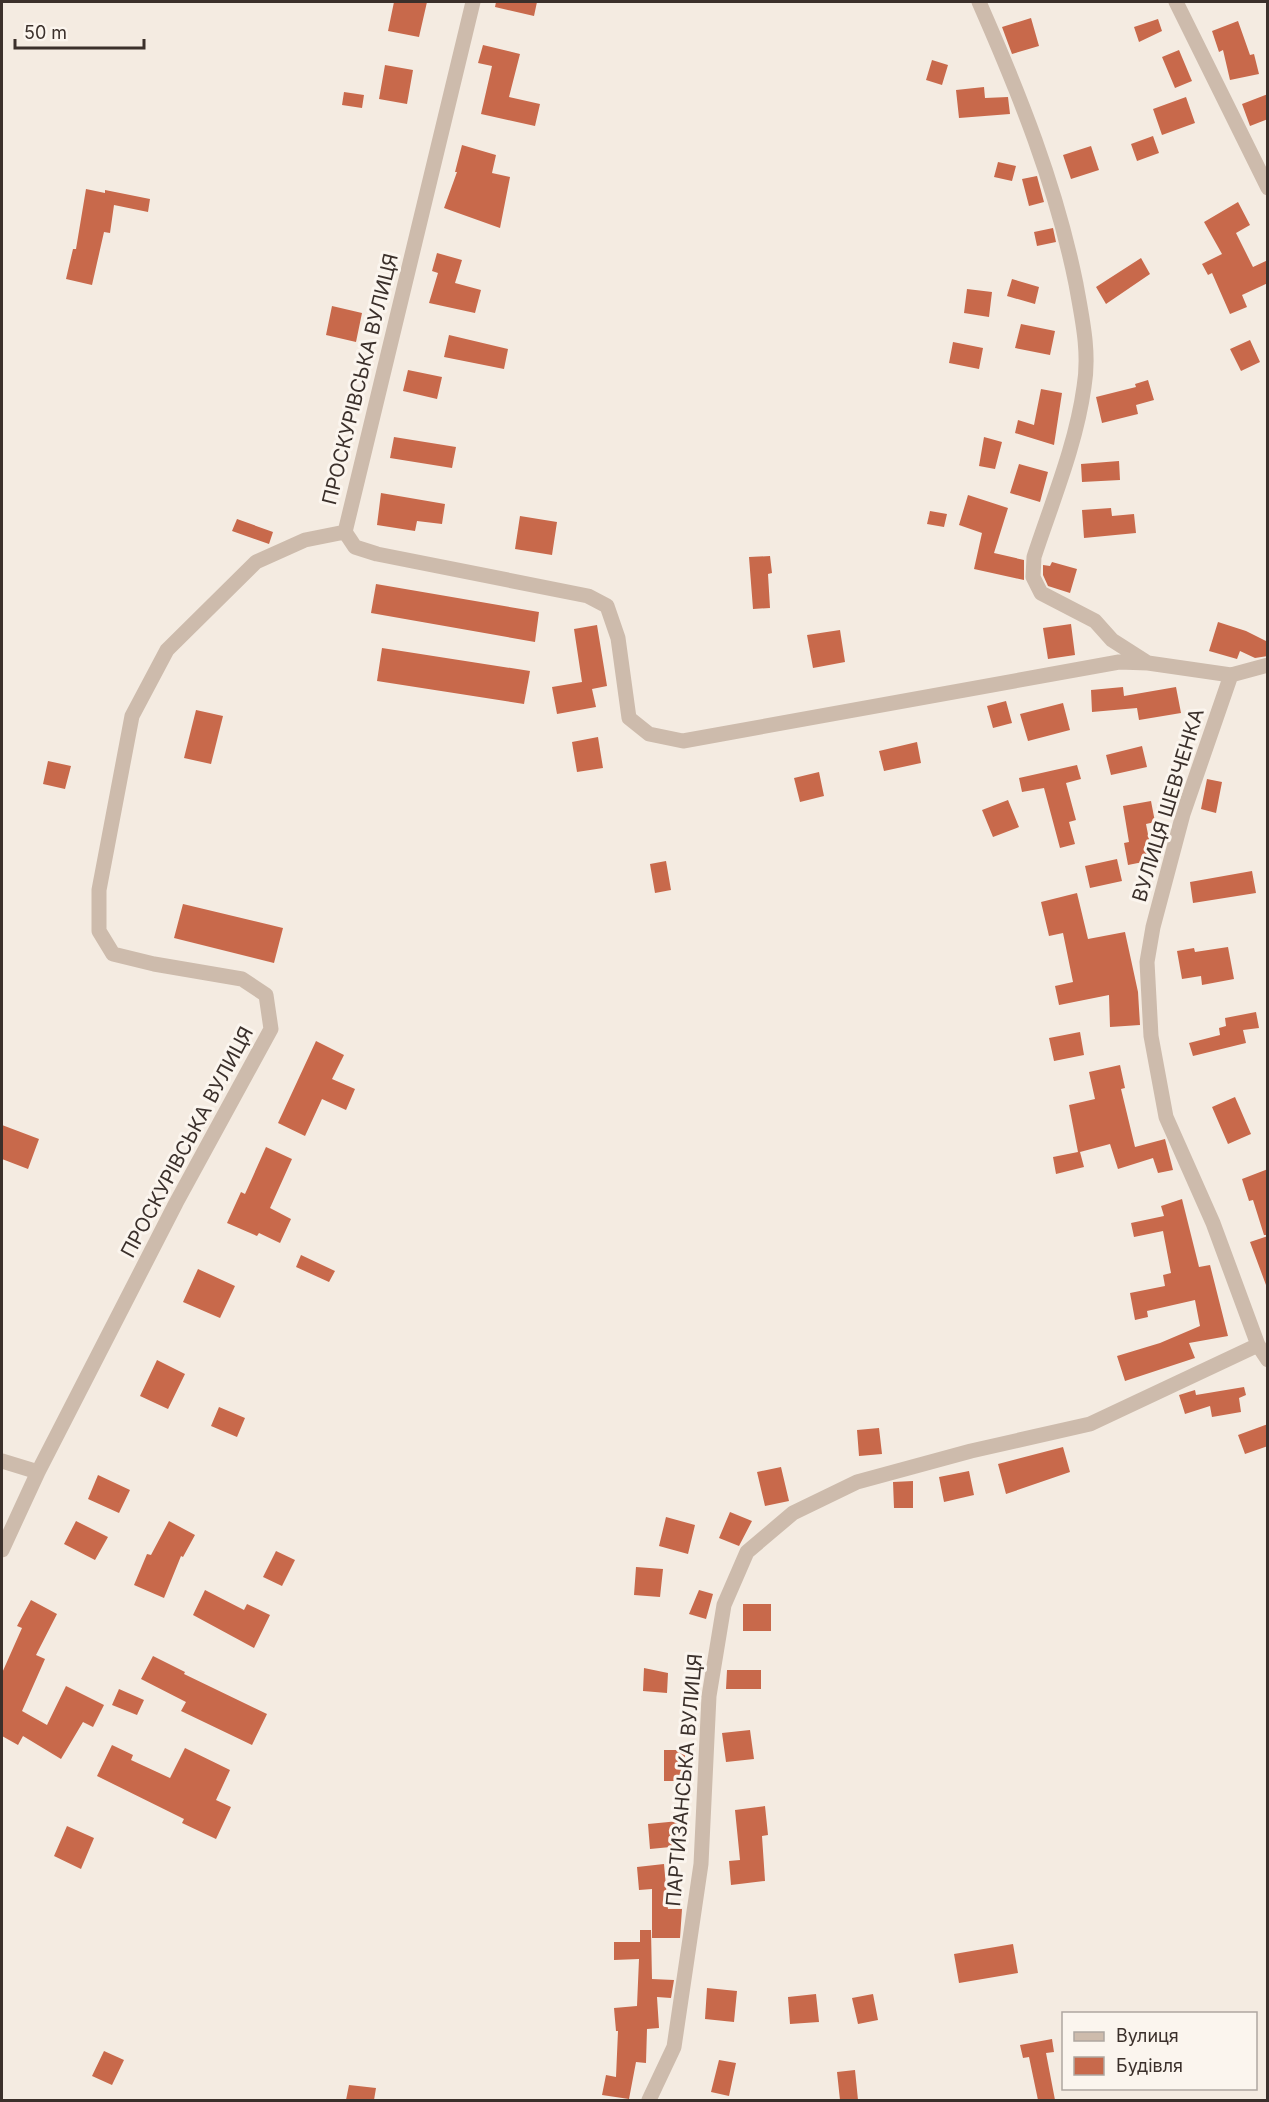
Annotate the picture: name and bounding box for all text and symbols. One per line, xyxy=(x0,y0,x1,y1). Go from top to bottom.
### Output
scale bar xyxy=(15,12,144,50)
text: 50 m xyxy=(24,22,67,43)
street label: ПРОСКУРІВСЬКА ВУЛИЦЯ xyxy=(317,251,403,507)
street label: ВУЛИЦЯ ШЕВЧЕНКА xyxy=(1127,705,1209,905)
street label: ПРОСКУРІВСЬКА ВУЛИЦЯ xyxy=(116,1022,258,1262)
street label: ПАРТИЗАНСЬКА ВУЛИЦЯ xyxy=(661,1653,707,1907)
legend xyxy=(1062,2012,1257,2090)
text: Вулиця xyxy=(1116,2025,1179,2046)
text: Будівля xyxy=(1116,2055,1183,2076)

